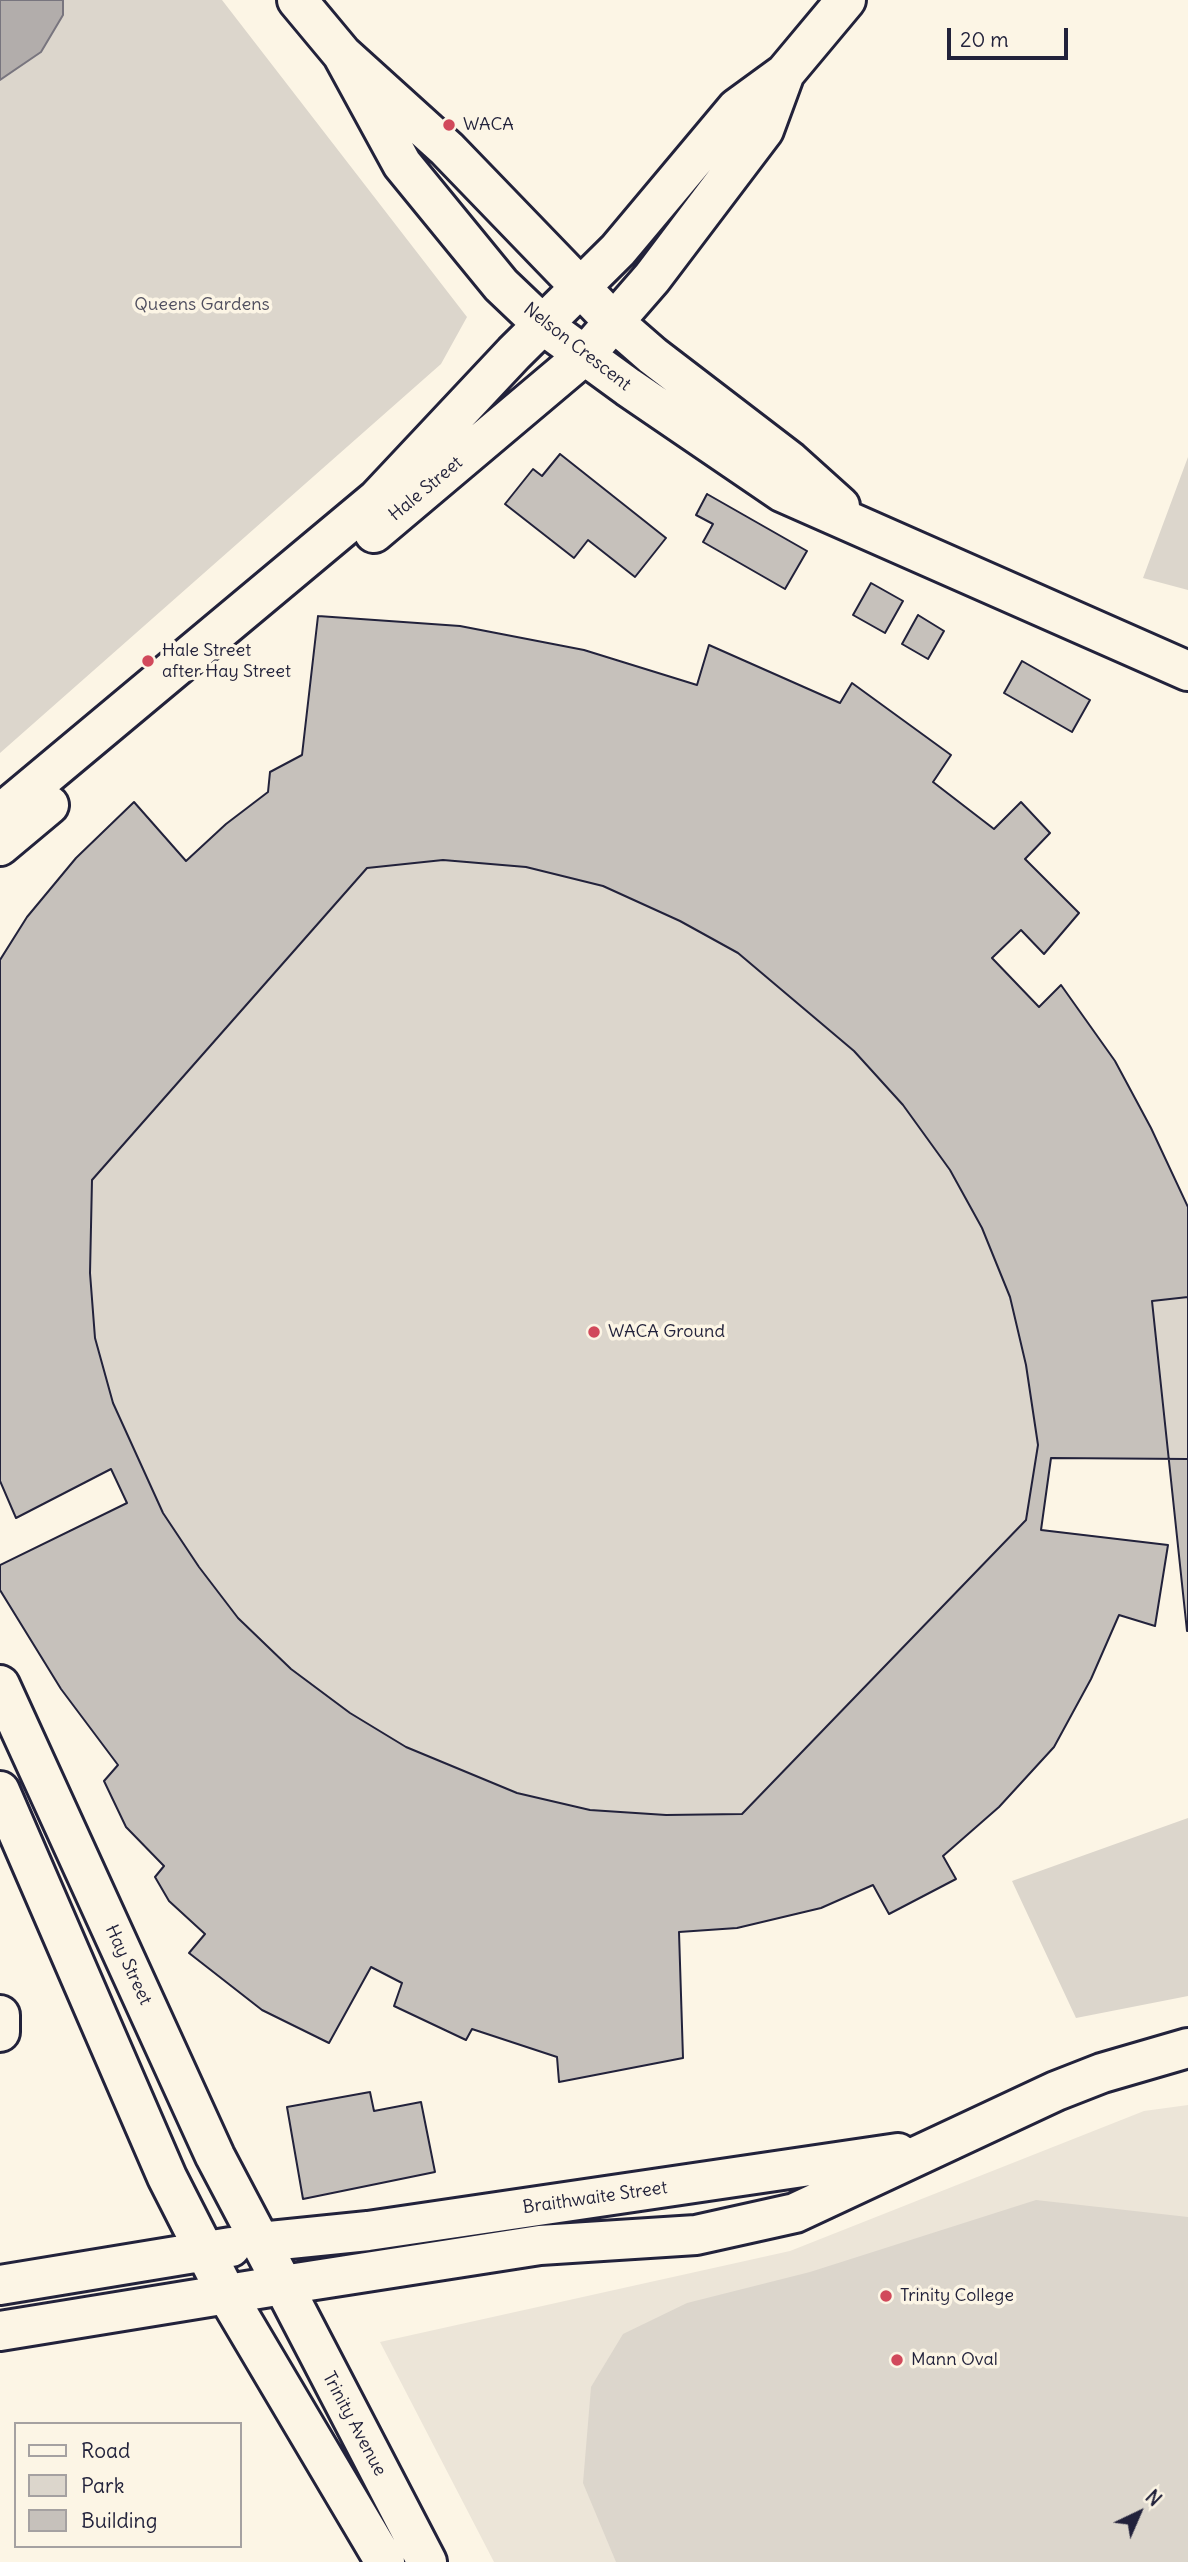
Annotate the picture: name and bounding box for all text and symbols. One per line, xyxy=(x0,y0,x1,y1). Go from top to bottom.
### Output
scale bar xyxy=(950,14,1071,58)
text: 20 m xyxy=(960,26,1009,53)
place label: WACA xyxy=(463,114,514,136)
marker: WACA xyxy=(441,117,457,133)
park label: Queens Gardens xyxy=(134,294,270,316)
street label: Nelson Crescent xyxy=(519,298,635,396)
street label: Hale Street xyxy=(385,452,467,526)
place label: Hale Street after Hay Street xyxy=(162,640,291,682)
marker: Hale Street after Hay Street xyxy=(140,653,156,669)
place label: WACA Ground xyxy=(608,1321,725,1343)
marker: WACA Ground xyxy=(586,1324,602,1340)
street label: Hay Street xyxy=(100,1922,156,2008)
street label: Braithwaite Street xyxy=(521,2177,669,2219)
place label: Trinity College xyxy=(900,2285,1014,2307)
marker: Trinity College xyxy=(878,2288,894,2304)
place label: Mann Oval xyxy=(911,2349,998,2371)
marker: Mann Oval xyxy=(889,2352,905,2368)
street label: Trinity Avenue xyxy=(317,2368,391,2480)
legend xyxy=(14,2422,242,2548)
text: Road xyxy=(81,2437,130,2464)
text: Park xyxy=(81,2472,124,2499)
north arrow xyxy=(1104,2478,1174,2548)
text: N xyxy=(1141,2485,1167,2511)
text: Building xyxy=(81,2507,157,2534)

